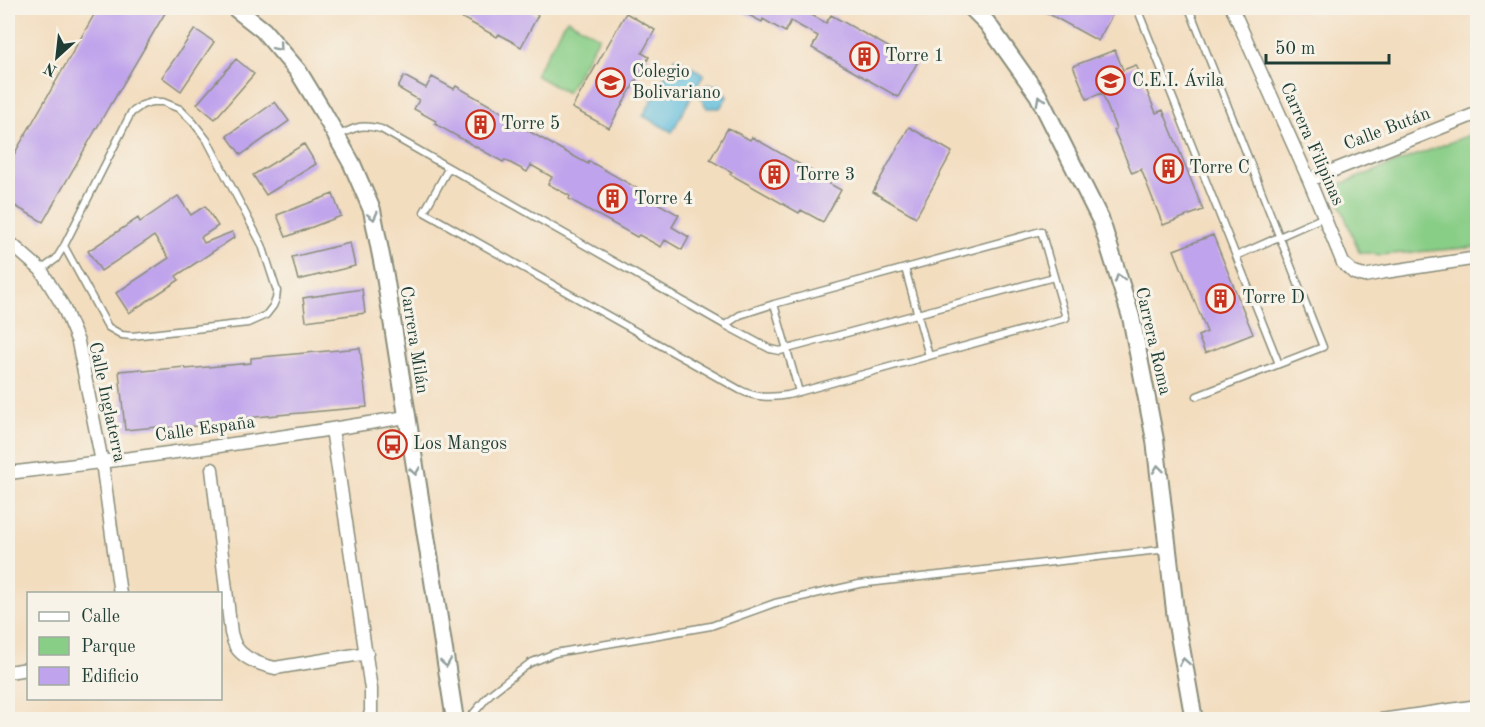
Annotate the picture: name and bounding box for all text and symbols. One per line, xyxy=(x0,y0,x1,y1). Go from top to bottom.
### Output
north arrow xyxy=(27,27,87,87)
scale bar xyxy=(1266,27,1389,65)
one-way arrow xyxy=(271,40,282,51)
building icon: Torre 1 xyxy=(848,40,880,72)
text: 50 m xyxy=(1275,40,1315,58)
place label: Torre 1 xyxy=(885,47,944,65)
text: N xyxy=(41,58,60,78)
place label: Colegio Bolivariano xyxy=(632,63,721,102)
school or university icon: C.E.I. Ávila xyxy=(1095,65,1127,97)
school or university icon: Colegio Bolivariano xyxy=(595,66,627,98)
place label: C.E.I. Ávila xyxy=(1132,68,1225,90)
street label: Carrera Filipinas xyxy=(1277,80,1347,208)
one-way arrow xyxy=(1036,96,1047,106)
street label: Calle Bután xyxy=(1341,104,1433,154)
building icon: Torre 5 xyxy=(464,108,496,140)
place label: Torre 5 xyxy=(501,115,560,133)
building icon: Torre C xyxy=(1152,152,1184,184)
building icon: Torre 3 xyxy=(759,159,791,191)
place label: Torre C xyxy=(1189,159,1250,177)
place label: Torre 3 xyxy=(796,166,855,184)
building icon: Torre 4 xyxy=(597,183,629,215)
place label: Torre 4 xyxy=(634,190,693,208)
one-way arrow xyxy=(365,211,378,221)
one-way arrow xyxy=(1114,273,1126,284)
building icon: Torre D xyxy=(1205,282,1237,314)
street label: Carrera Milán xyxy=(397,285,431,395)
street label: Carrera Roma xyxy=(1132,285,1174,397)
place label: Torre D xyxy=(1242,289,1305,307)
street label: Calle Inglaterra xyxy=(85,340,129,464)
street label: Calle España xyxy=(154,413,256,445)
bus stop icon: Los Mangos xyxy=(376,428,408,460)
place label: Los Mangos xyxy=(413,435,507,453)
one-way arrow xyxy=(1152,464,1165,473)
one-way arrow xyxy=(408,465,421,475)
legend xyxy=(27,592,222,700)
text: Calle xyxy=(81,608,120,626)
text: Parque xyxy=(81,638,136,656)
one-way arrow xyxy=(1178,657,1191,667)
one-way arrow xyxy=(440,659,452,668)
text: Edificio xyxy=(81,668,139,686)

